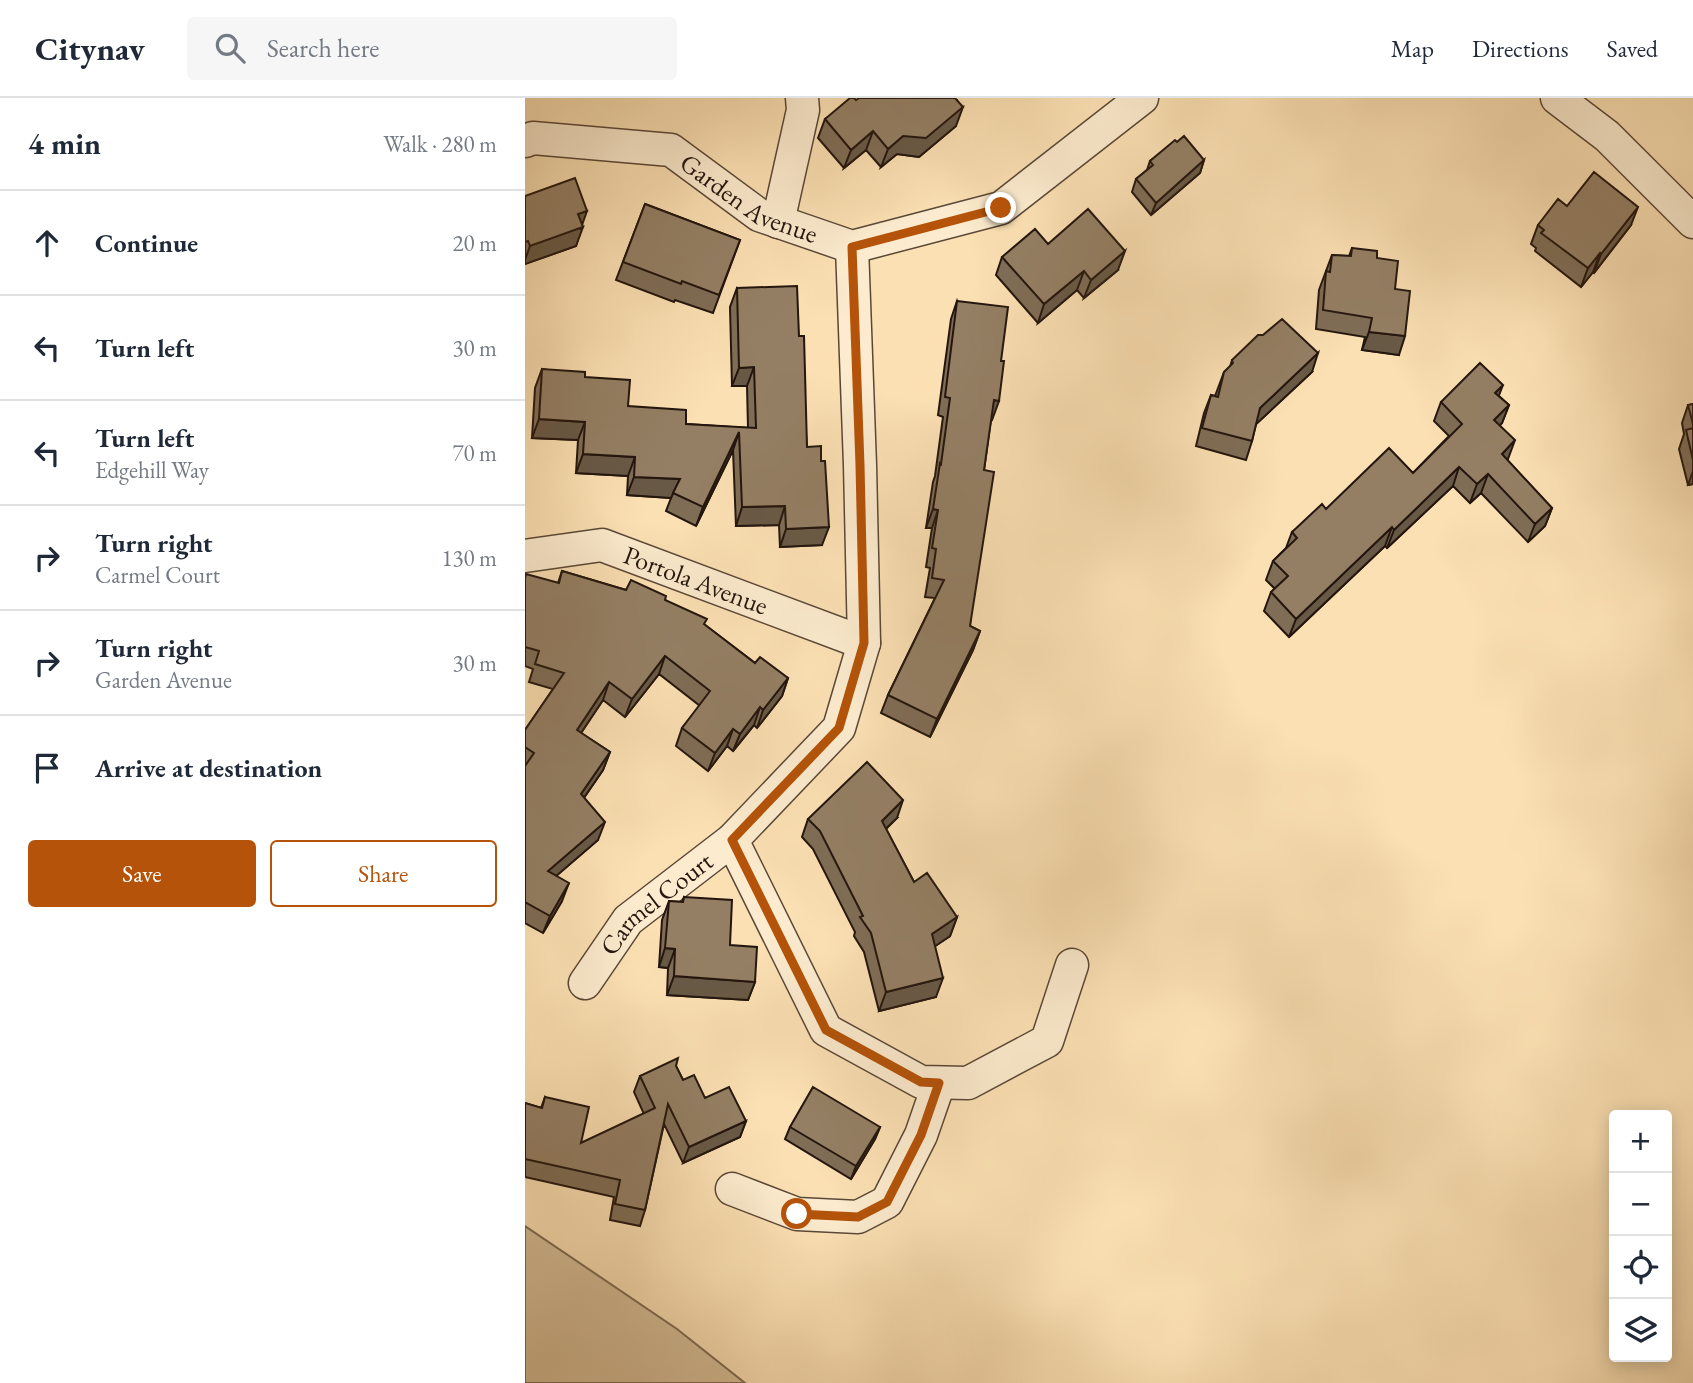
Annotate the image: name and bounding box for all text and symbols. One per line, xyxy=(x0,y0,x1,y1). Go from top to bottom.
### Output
search box xyxy=(187,17,677,80)
text: Citynav xyxy=(35,27,145,70)
icon: search xyxy=(211,29,249,67)
text: Search here xyxy=(267,31,379,65)
text: Map xyxy=(1391,33,1434,64)
text: Directions xyxy=(1472,33,1569,64)
text: Saved xyxy=(1607,33,1658,64)
text: 4 min xyxy=(28,124,101,163)
text: Walk · 280 m xyxy=(383,129,497,159)
street label: Garden Avenue xyxy=(673,146,822,251)
route end xyxy=(985,192,1016,223)
icon: ahead xyxy=(28,224,66,262)
text: Continue xyxy=(95,226,198,260)
text: 20 m xyxy=(452,228,497,258)
icon: left xyxy=(28,329,66,367)
text: Turn left xyxy=(95,331,194,365)
text: 30 m xyxy=(452,333,497,363)
text: Turn left xyxy=(95,421,194,455)
icon: left xyxy=(28,434,66,472)
text: 70 m xyxy=(452,438,497,468)
text: Edgehill Way xyxy=(95,455,209,485)
text: Turn right xyxy=(95,526,213,560)
street label: Portola Avenue xyxy=(619,538,773,623)
icon: right xyxy=(28,539,66,577)
text: 130 m xyxy=(441,543,497,573)
text: Carmel Court xyxy=(95,560,220,590)
text: Turn right xyxy=(95,631,213,665)
icon: right xyxy=(28,644,66,682)
text: 30 m xyxy=(452,648,497,678)
text: Garden Avenue xyxy=(95,665,232,695)
icon: arrive xyxy=(28,749,66,787)
text: Arrive at destination xyxy=(95,751,322,785)
button: Save xyxy=(28,840,256,907)
button: Share xyxy=(270,840,497,907)
street label: Carmel Court xyxy=(592,844,719,962)
map controls xyxy=(1609,1110,1672,1362)
button: + xyxy=(1609,1110,1672,1173)
button: − xyxy=(1609,1173,1672,1236)
route start xyxy=(781,1198,812,1229)
button: locate xyxy=(1609,1236,1672,1299)
button: layers xyxy=(1609,1299,1672,1362)

